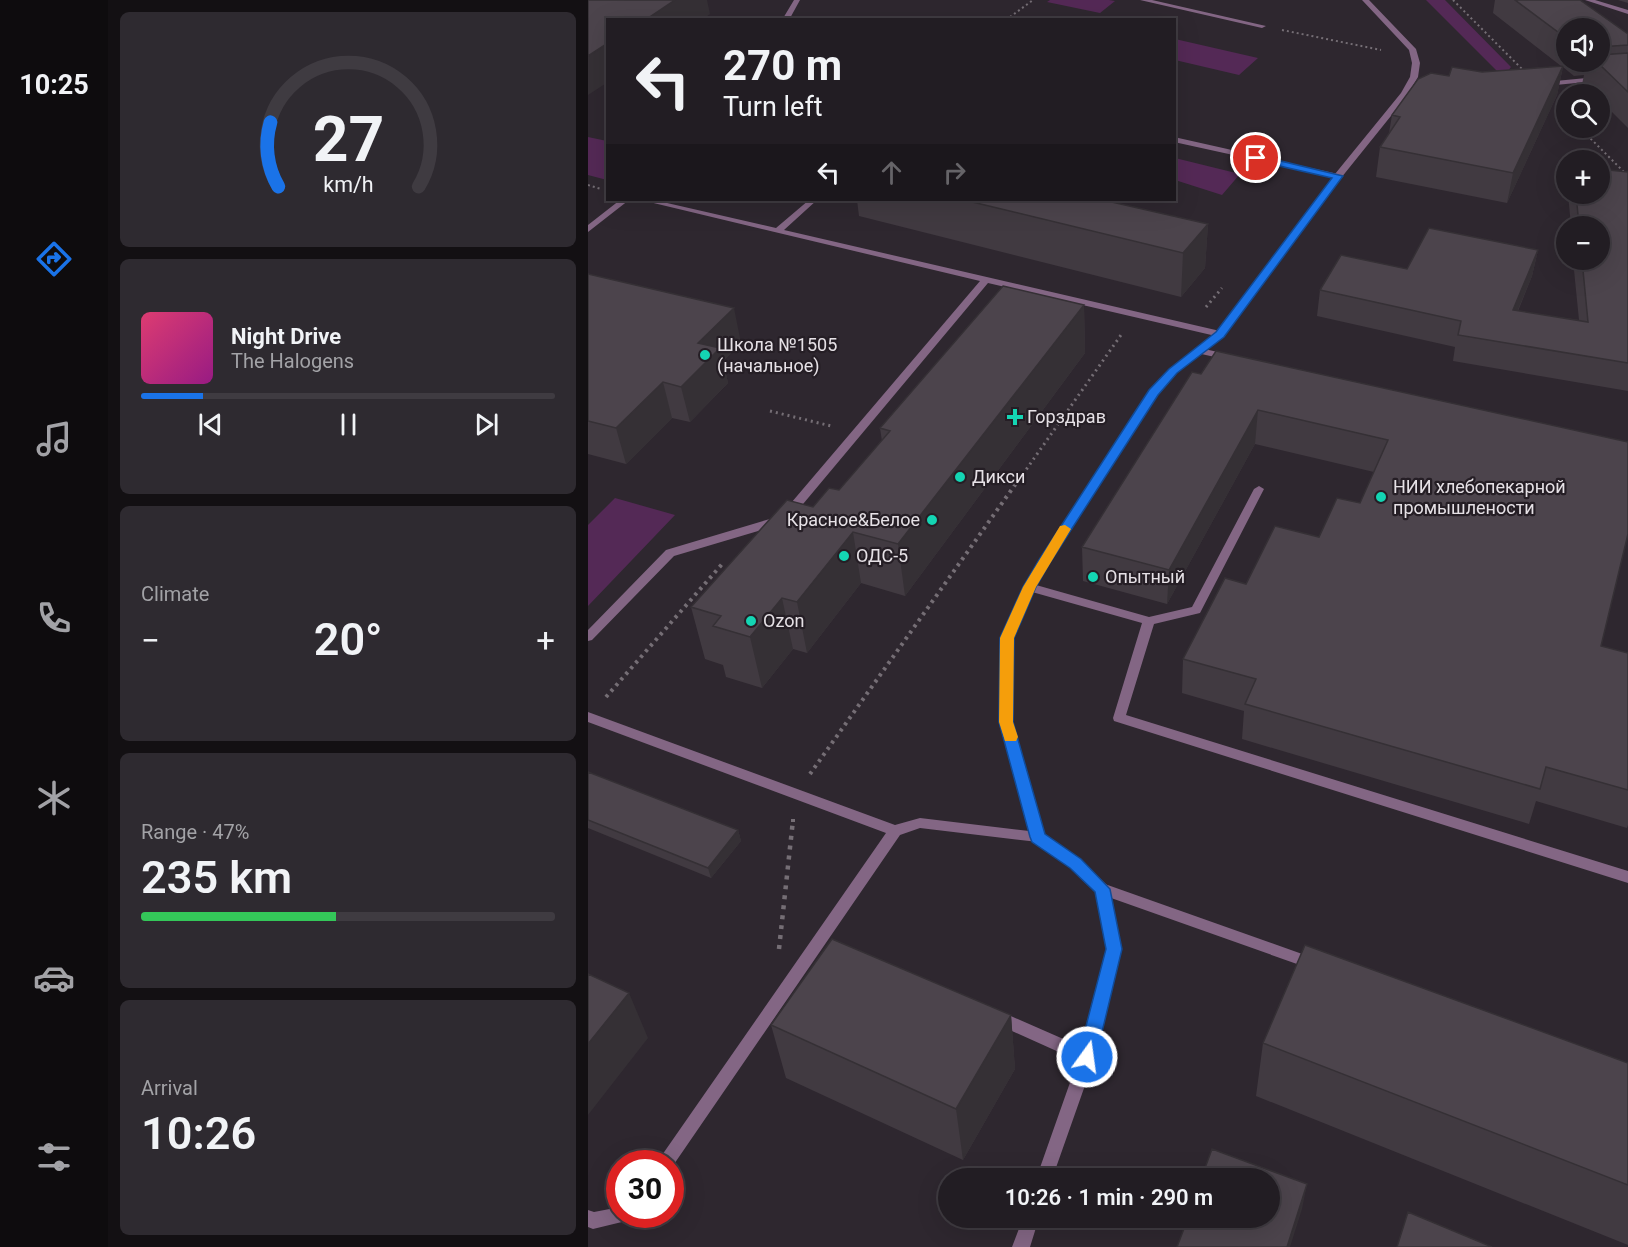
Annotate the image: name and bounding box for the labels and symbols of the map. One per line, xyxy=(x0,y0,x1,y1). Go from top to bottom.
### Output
pin xyxy=(1230,132,1281,183)
place label: Школа №1505 (начальное) xyxy=(717,334,837,377)
marker: Школа №1505 (начальное) xyxy=(698,348,712,362)
place label: Горздрав xyxy=(1027,406,1106,427)
marker: Горздрав xyxy=(1008,410,1022,424)
place label: Дикси xyxy=(972,466,1025,487)
marker: Дикси xyxy=(953,470,967,484)
place label: НИИ хлебопекарной промышлености xyxy=(1393,476,1566,518)
marker: НИИ хлебопекарной промышлености xyxy=(1374,490,1388,504)
place label: Красное&Белое xyxy=(787,509,920,530)
marker: Красное&Белое xyxy=(925,513,939,527)
place label: ОДС-5 xyxy=(856,545,908,566)
marker: ОДС-5 xyxy=(837,549,851,563)
place label: Опытный xyxy=(1105,566,1185,587)
marker: Опытный xyxy=(1086,570,1100,584)
place label: Ozon xyxy=(763,610,804,631)
marker: Ozon xyxy=(744,614,758,628)
position arrow xyxy=(1055,1025,1119,1089)
speed limit sign: 30 xyxy=(606,1150,684,1228)

